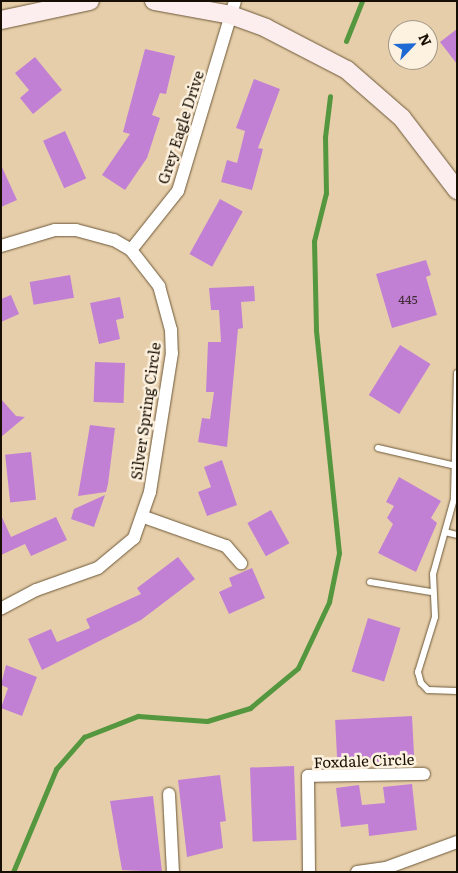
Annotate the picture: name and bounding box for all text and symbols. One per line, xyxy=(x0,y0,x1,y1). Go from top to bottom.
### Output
north arrow xyxy=(388,20,438,70)
text: N xyxy=(414,30,437,49)
street label: Grey Eagle Drive xyxy=(153,68,207,186)
house number: 445 xyxy=(398,293,418,307)
street label: Silver Spring Circle xyxy=(126,341,164,481)
street label: Foxdale Circle xyxy=(313,749,415,771)

